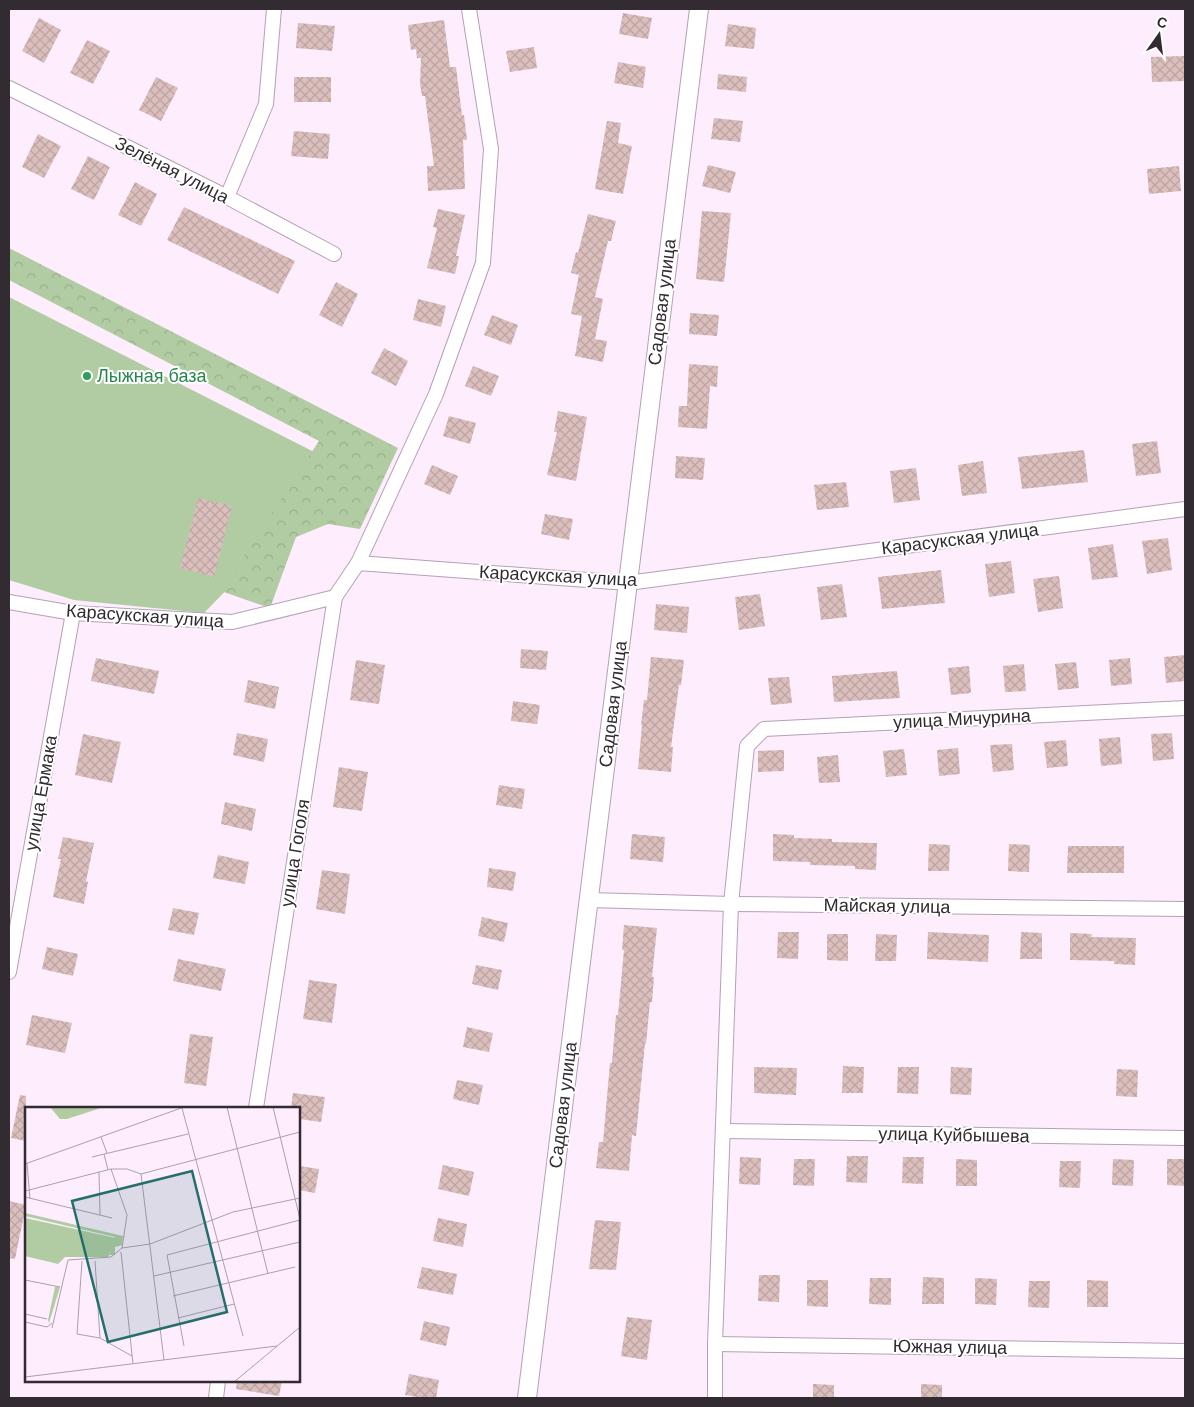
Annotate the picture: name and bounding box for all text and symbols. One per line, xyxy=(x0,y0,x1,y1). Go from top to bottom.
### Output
north arrow xyxy=(1134,10,1184,60)
text: С xyxy=(1155,13,1169,31)
street label: Зелёная улица xyxy=(112,133,233,208)
street label: Садовая улица xyxy=(644,237,680,366)
place label: Лыжная база xyxy=(97,366,207,386)
marker: Лыжная база xyxy=(81,370,93,382)
street label: Карасукская улица xyxy=(880,519,1041,559)
street label: Карасукская улица xyxy=(479,562,638,590)
street label: Карасукская улица xyxy=(65,601,226,632)
street label: Садовая улица xyxy=(595,639,631,768)
street label: улица Мичурина xyxy=(893,705,1032,733)
street label: улица Ермака xyxy=(21,733,61,852)
street label: улица Гоголя xyxy=(277,798,313,908)
street label: Майская улица xyxy=(823,895,952,917)
street label: Садовая улица xyxy=(545,1040,581,1169)
inset map xyxy=(25,1107,300,1382)
street label: улица Куйбышева xyxy=(878,1124,1031,1146)
street label: Южная улица xyxy=(893,1336,1008,1358)

